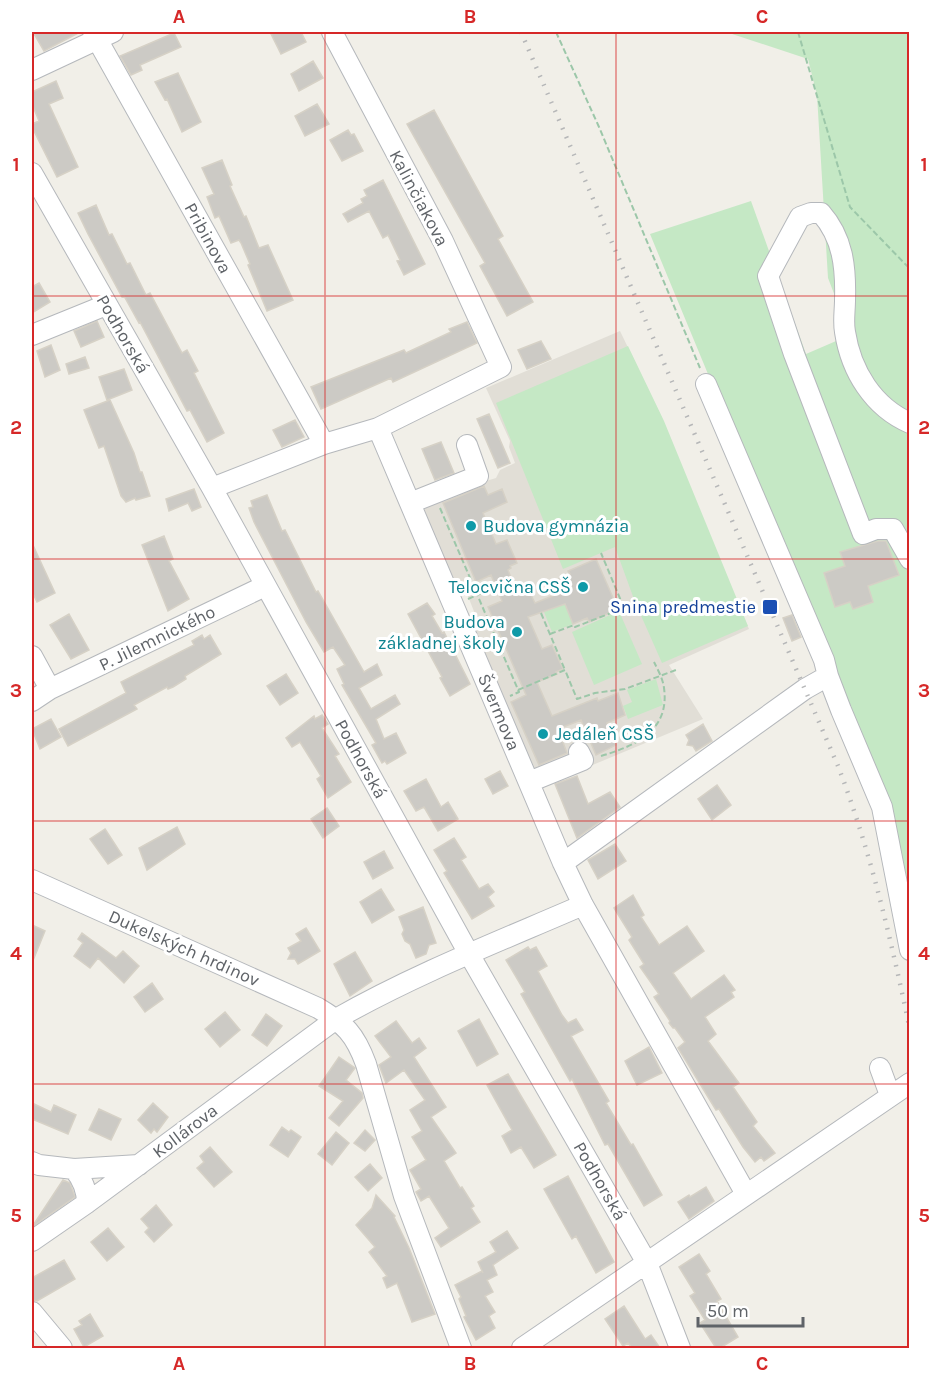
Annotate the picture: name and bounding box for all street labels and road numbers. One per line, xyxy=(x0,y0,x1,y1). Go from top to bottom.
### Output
street label: Kalinčiakova xyxy=(384,146,454,250)
street label: Pribinova xyxy=(180,199,236,277)
street label: Podhorská xyxy=(92,291,154,377)
street label: P. Jilemnického xyxy=(95,600,219,676)
street label: Švermova xyxy=(473,670,525,754)
street label: Podhorská xyxy=(330,716,392,802)
street label: Dukelských hrdinov xyxy=(105,905,263,991)
street label: Kollárova xyxy=(148,1099,222,1163)
street label: Podhorská xyxy=(569,1138,631,1224)

